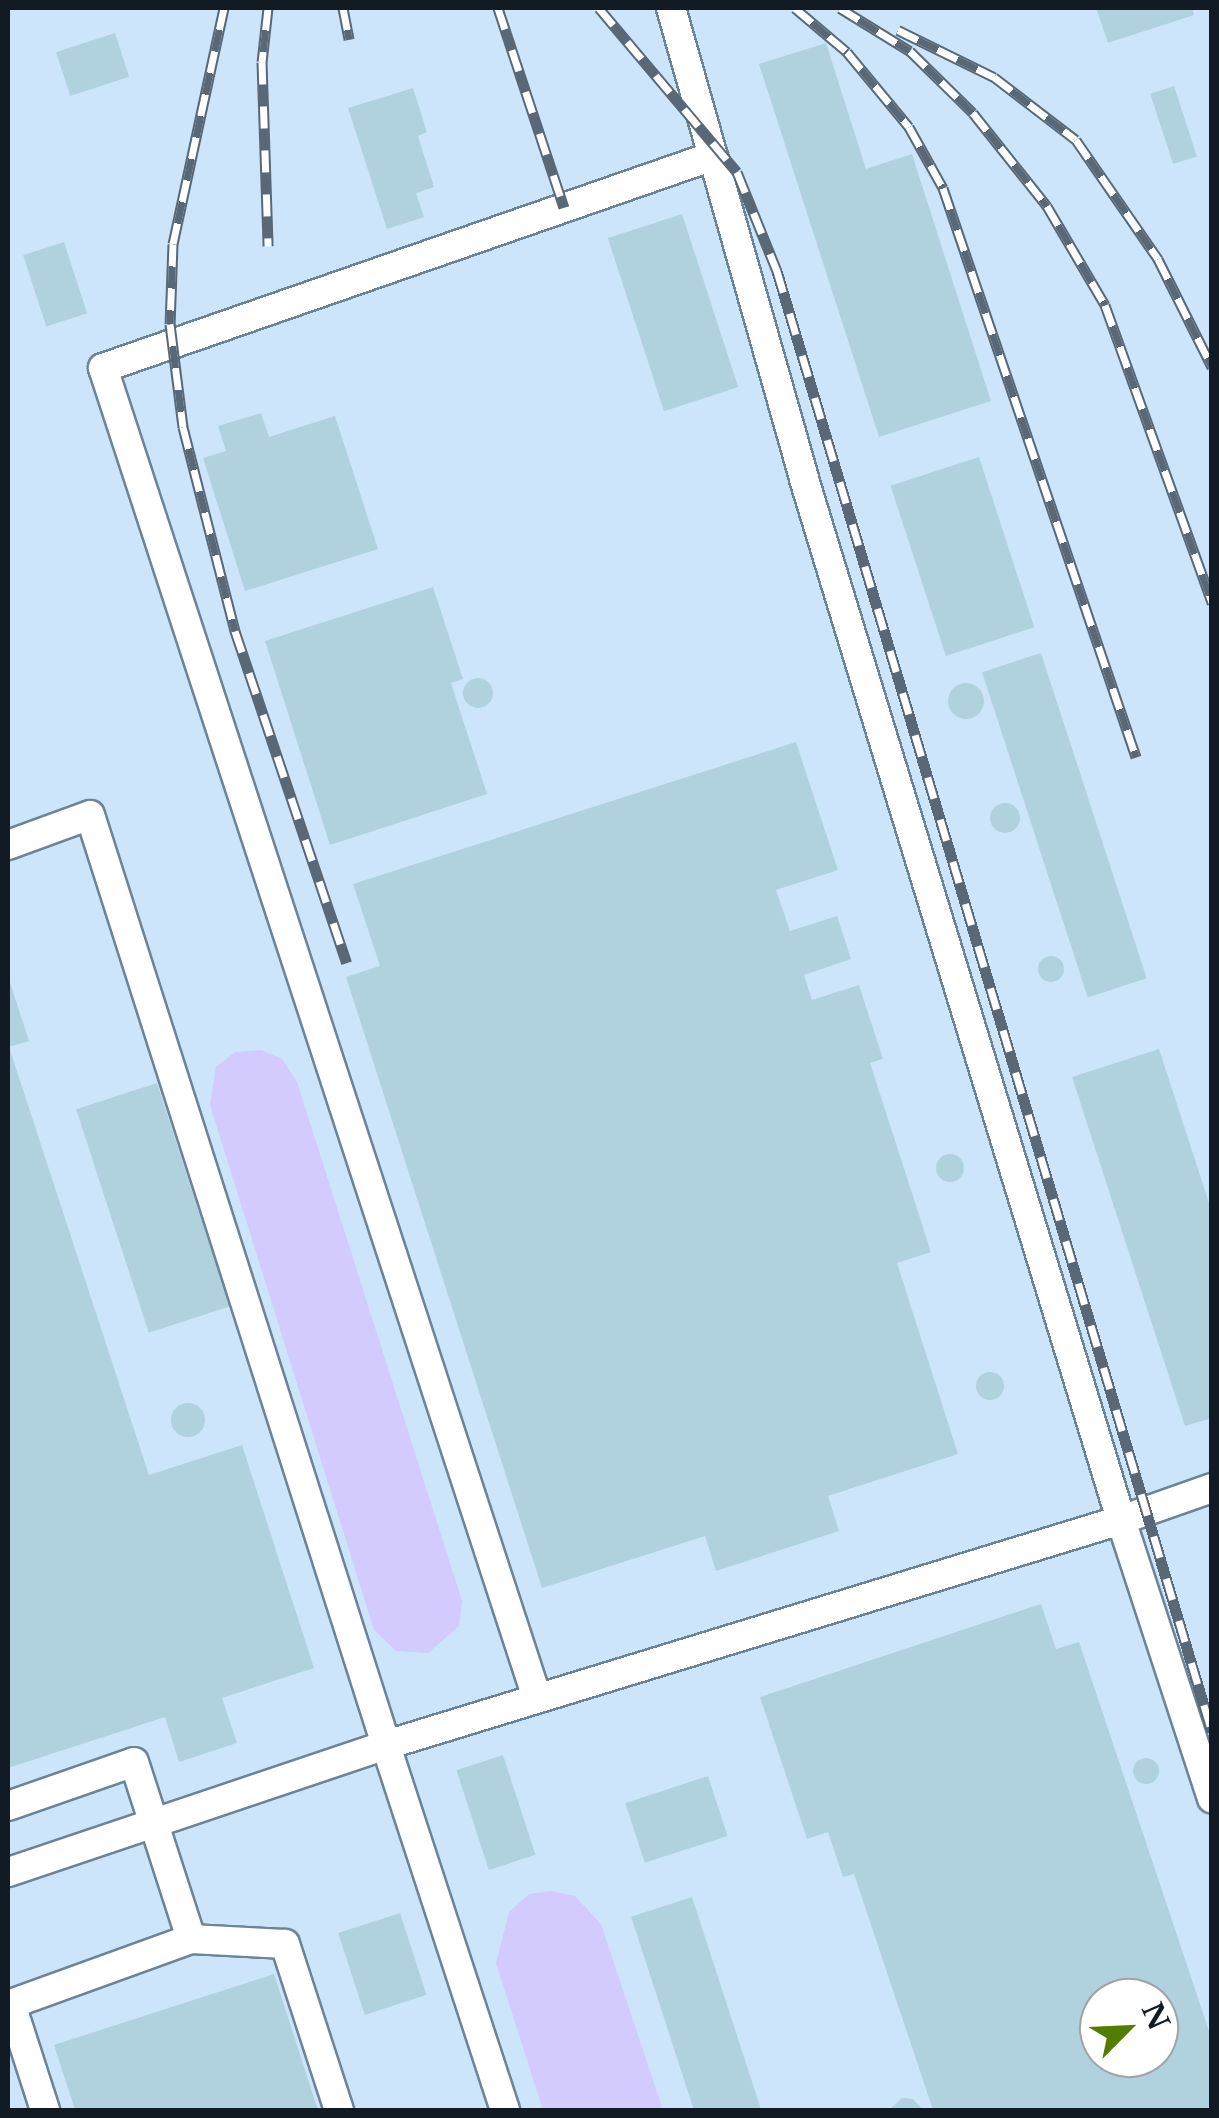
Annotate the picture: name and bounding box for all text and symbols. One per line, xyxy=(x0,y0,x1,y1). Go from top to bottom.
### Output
north arrow xyxy=(1079,1978,1179,2078)
text: N xyxy=(1134,1997,1176,2036)

